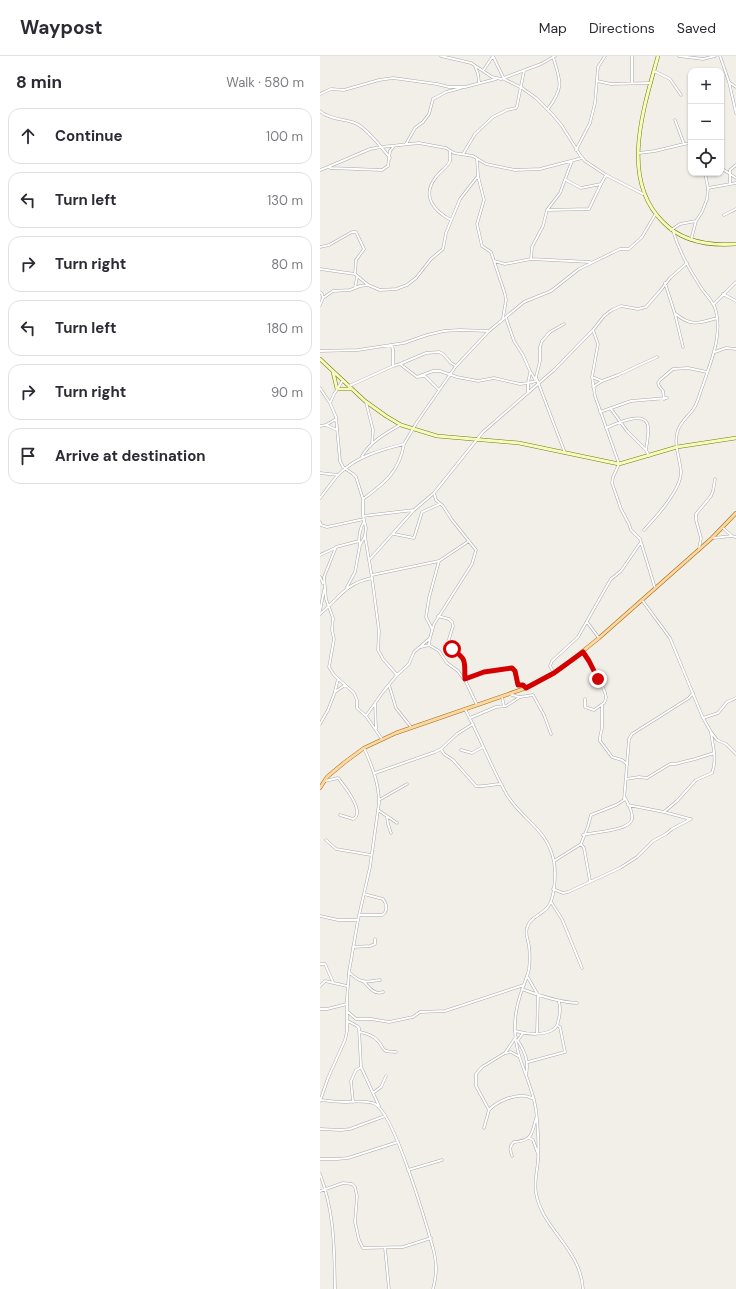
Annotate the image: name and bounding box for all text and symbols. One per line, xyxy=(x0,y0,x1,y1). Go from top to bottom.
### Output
text: Waypost xyxy=(20,15,103,40)
text: Map xyxy=(539,19,567,37)
text: Directions xyxy=(589,19,655,37)
text: Saved xyxy=(677,19,716,37)
map controls xyxy=(688,68,724,176)
button: + xyxy=(688,68,724,104)
text: 8 min xyxy=(16,71,62,93)
text: Walk · 580 m xyxy=(226,74,304,91)
button: − xyxy=(688,104,724,140)
icon: ahead xyxy=(17,125,39,147)
text: Continue xyxy=(55,126,123,146)
text: 100 m xyxy=(266,128,303,145)
button: locate xyxy=(688,140,724,176)
icon: left xyxy=(17,189,39,211)
text: Turn left xyxy=(55,190,116,210)
text: 130 m xyxy=(267,192,303,209)
icon: right xyxy=(17,253,39,275)
text: Turn right xyxy=(55,254,126,274)
text: 80 m xyxy=(271,256,303,273)
icon: left xyxy=(17,317,39,339)
text: Turn left xyxy=(55,318,116,338)
text: 180 m xyxy=(267,320,303,337)
icon: right xyxy=(17,381,39,403)
text: Turn right xyxy=(55,382,126,402)
text: 90 m xyxy=(271,384,303,401)
icon: arrive xyxy=(17,445,39,467)
text: Arrive at destination xyxy=(55,446,206,466)
route start xyxy=(443,640,461,658)
route end xyxy=(589,670,607,688)

